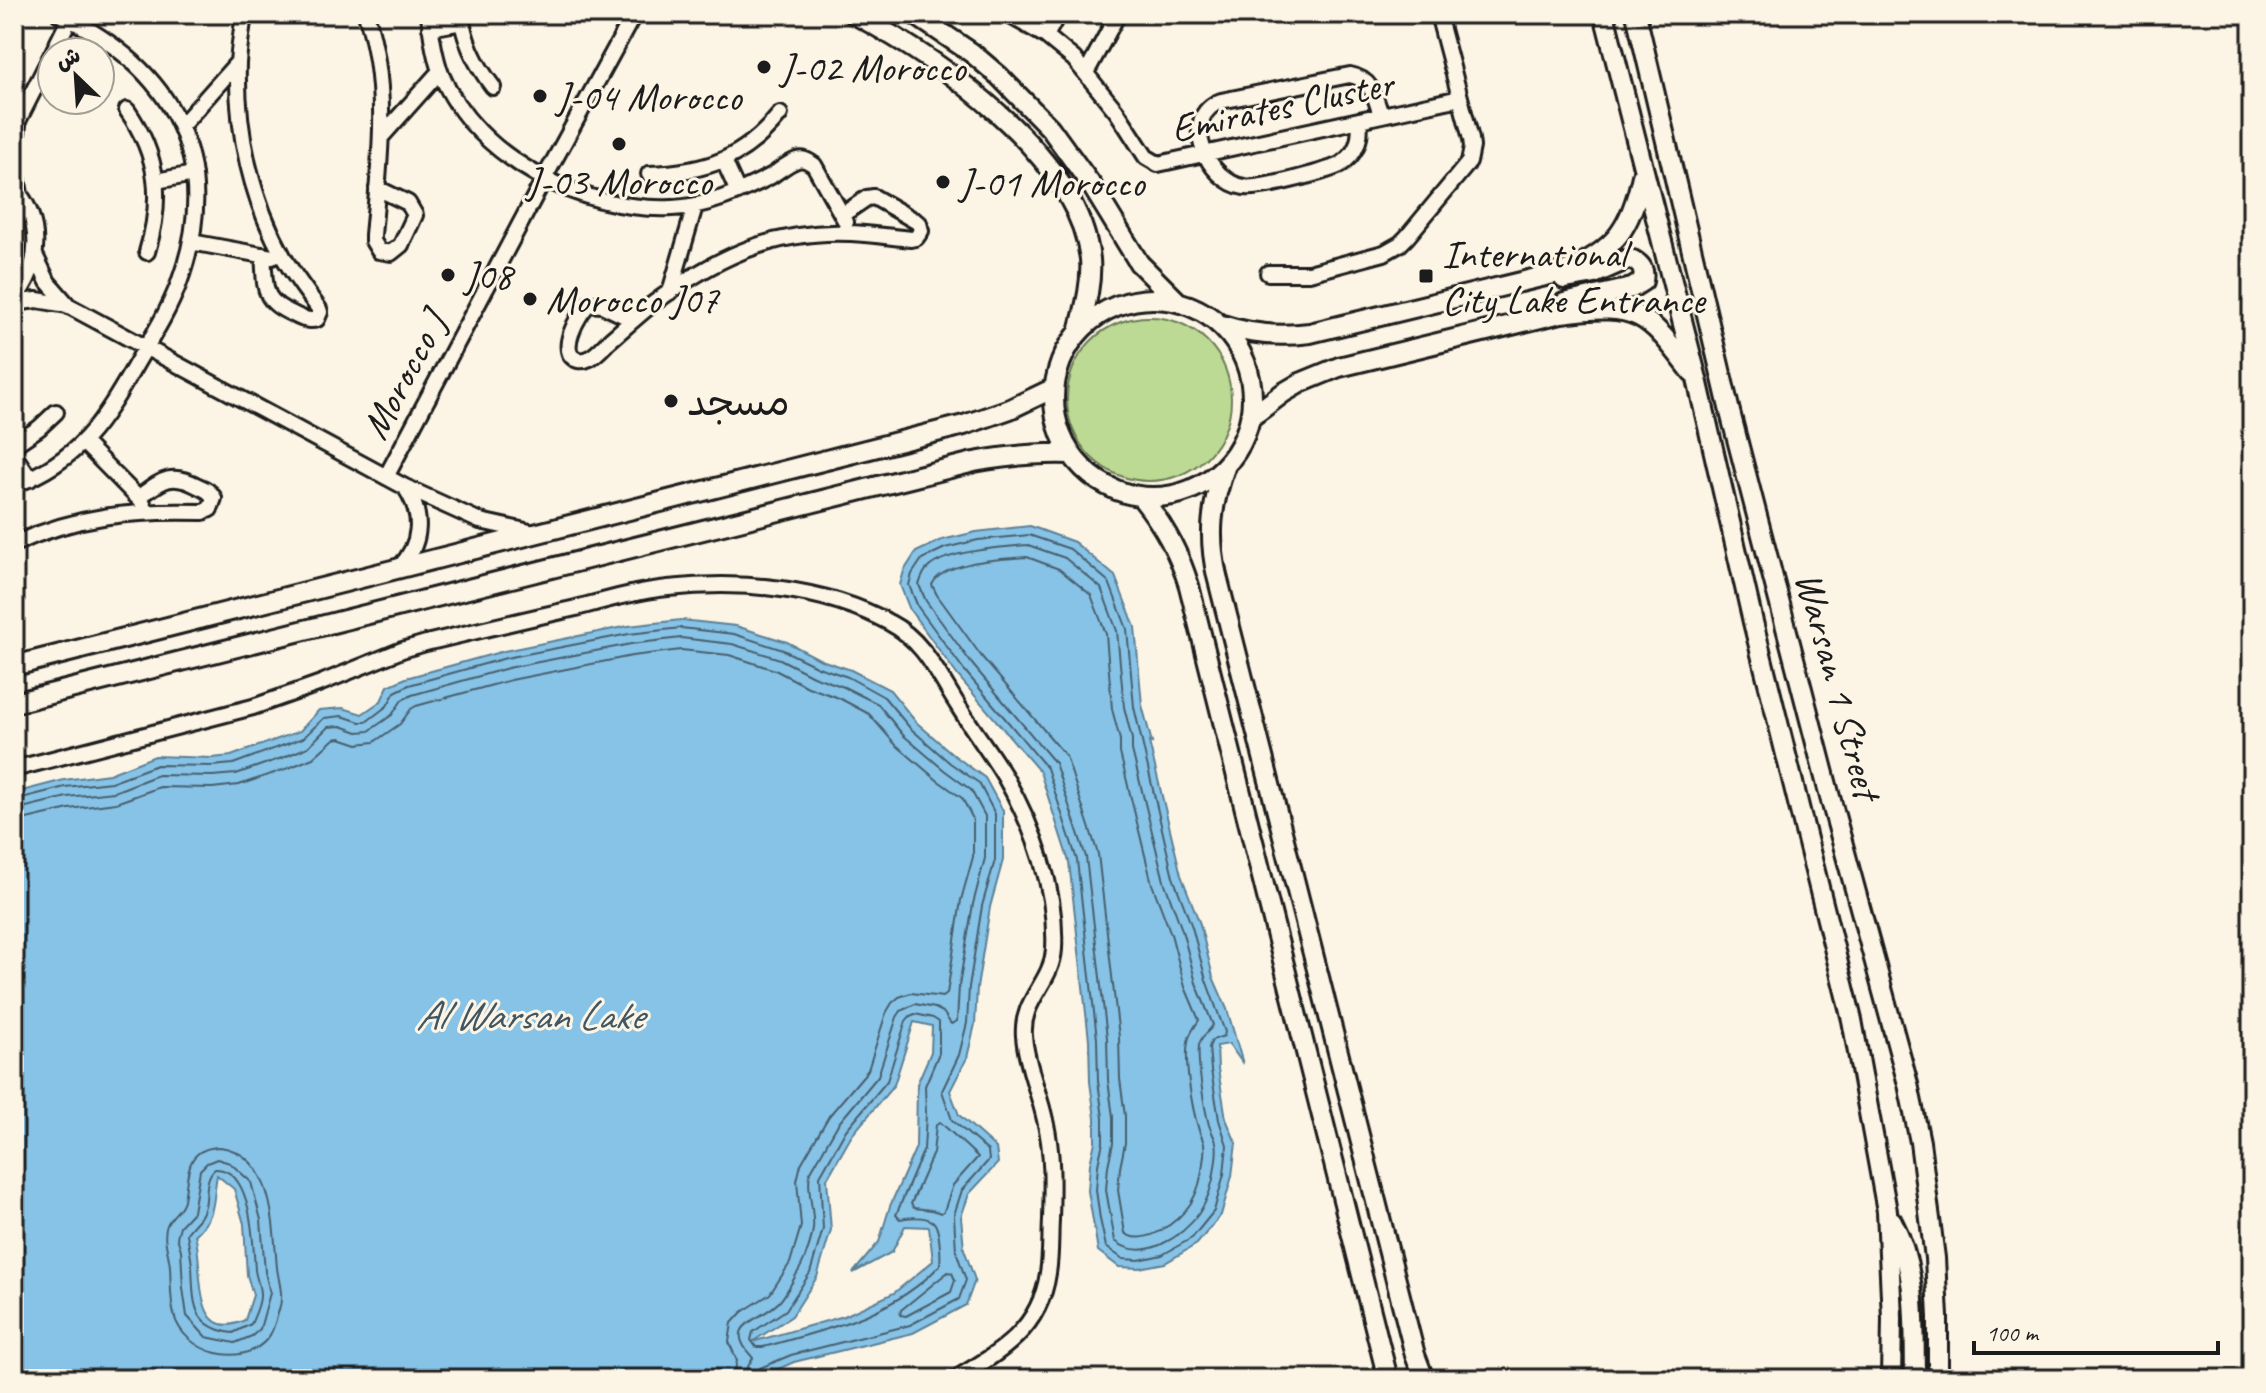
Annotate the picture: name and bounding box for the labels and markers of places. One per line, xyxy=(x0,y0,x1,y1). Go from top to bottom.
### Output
place label: J-02 Morocco xyxy=(778,43,967,93)
marker: J-02 Morocco xyxy=(755,58,773,76)
place label: J-04 Morocco xyxy=(554,72,743,122)
marker: J-04 Morocco xyxy=(531,87,549,105)
marker: J-03 Morocco xyxy=(610,135,628,153)
place label: J-03 Morocco xyxy=(524,157,714,207)
place label: J-01 Morocco xyxy=(957,158,1146,208)
marker: J-01 Morocco xyxy=(934,173,952,191)
place label: International City Lake Entrance xyxy=(1442,229,1708,325)
place label: J08 xyxy=(462,251,516,301)
marker: J08 xyxy=(439,266,457,284)
marker: International City Lake Entrance xyxy=(1417,267,1435,285)
place label: Morocco J07 xyxy=(546,275,720,325)
marker: Morocco J07 xyxy=(521,290,539,308)
place label: مسجد xyxy=(687,377,790,427)
marker: مسجد xyxy=(662,392,680,410)

